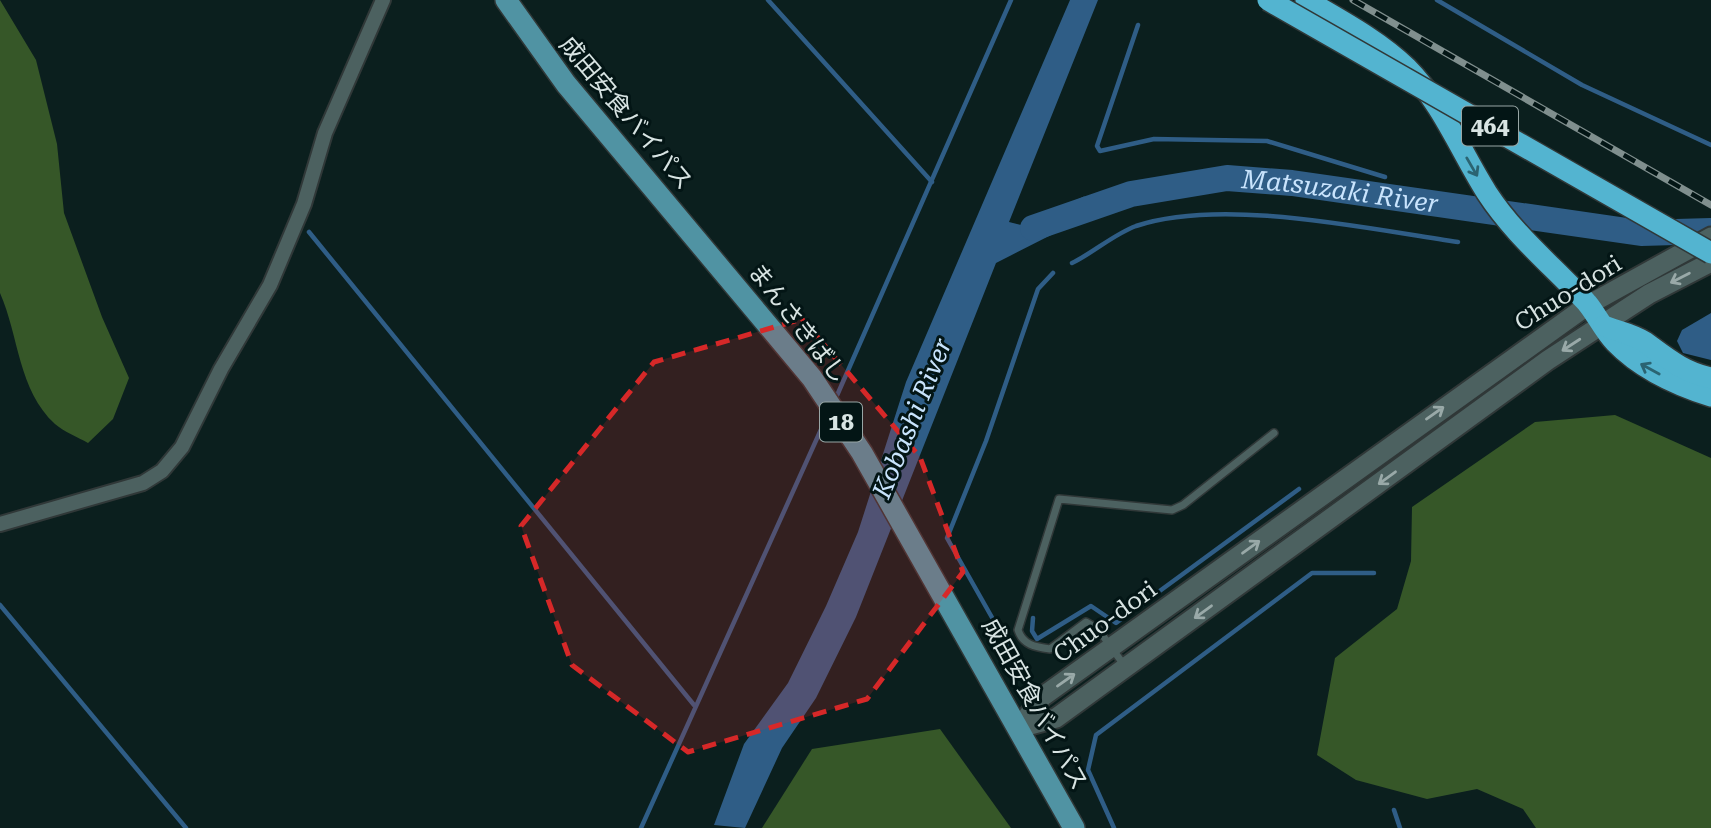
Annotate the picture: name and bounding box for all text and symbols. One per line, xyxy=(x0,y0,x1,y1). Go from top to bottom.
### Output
street label: 成田安食バイパス xyxy=(554,31,698,195)
road number: 464 xyxy=(1462,106,1518,146)
one-way arrow xyxy=(1466,156,1479,177)
water label: Matsuzaki River xyxy=(1240,164,1441,219)
street label: Chuo-dori xyxy=(1510,249,1627,337)
street label: まんさきばし xyxy=(743,258,853,388)
one-way arrow xyxy=(1670,271,1691,285)
water label: Kobashi River xyxy=(866,333,958,503)
one-way arrow xyxy=(1562,338,1582,352)
one-way arrow xyxy=(1641,362,1661,376)
road number: 18 xyxy=(820,402,862,442)
one-way arrow xyxy=(1425,406,1444,420)
one-way arrow xyxy=(1378,471,1397,485)
one-way arrow xyxy=(1241,539,1259,554)
street label: Chuo-dori xyxy=(1048,575,1162,669)
one-way arrow xyxy=(1194,605,1213,619)
street label: 成田安食バイパス xyxy=(976,613,1094,795)
one-way arrow xyxy=(1056,673,1075,687)

